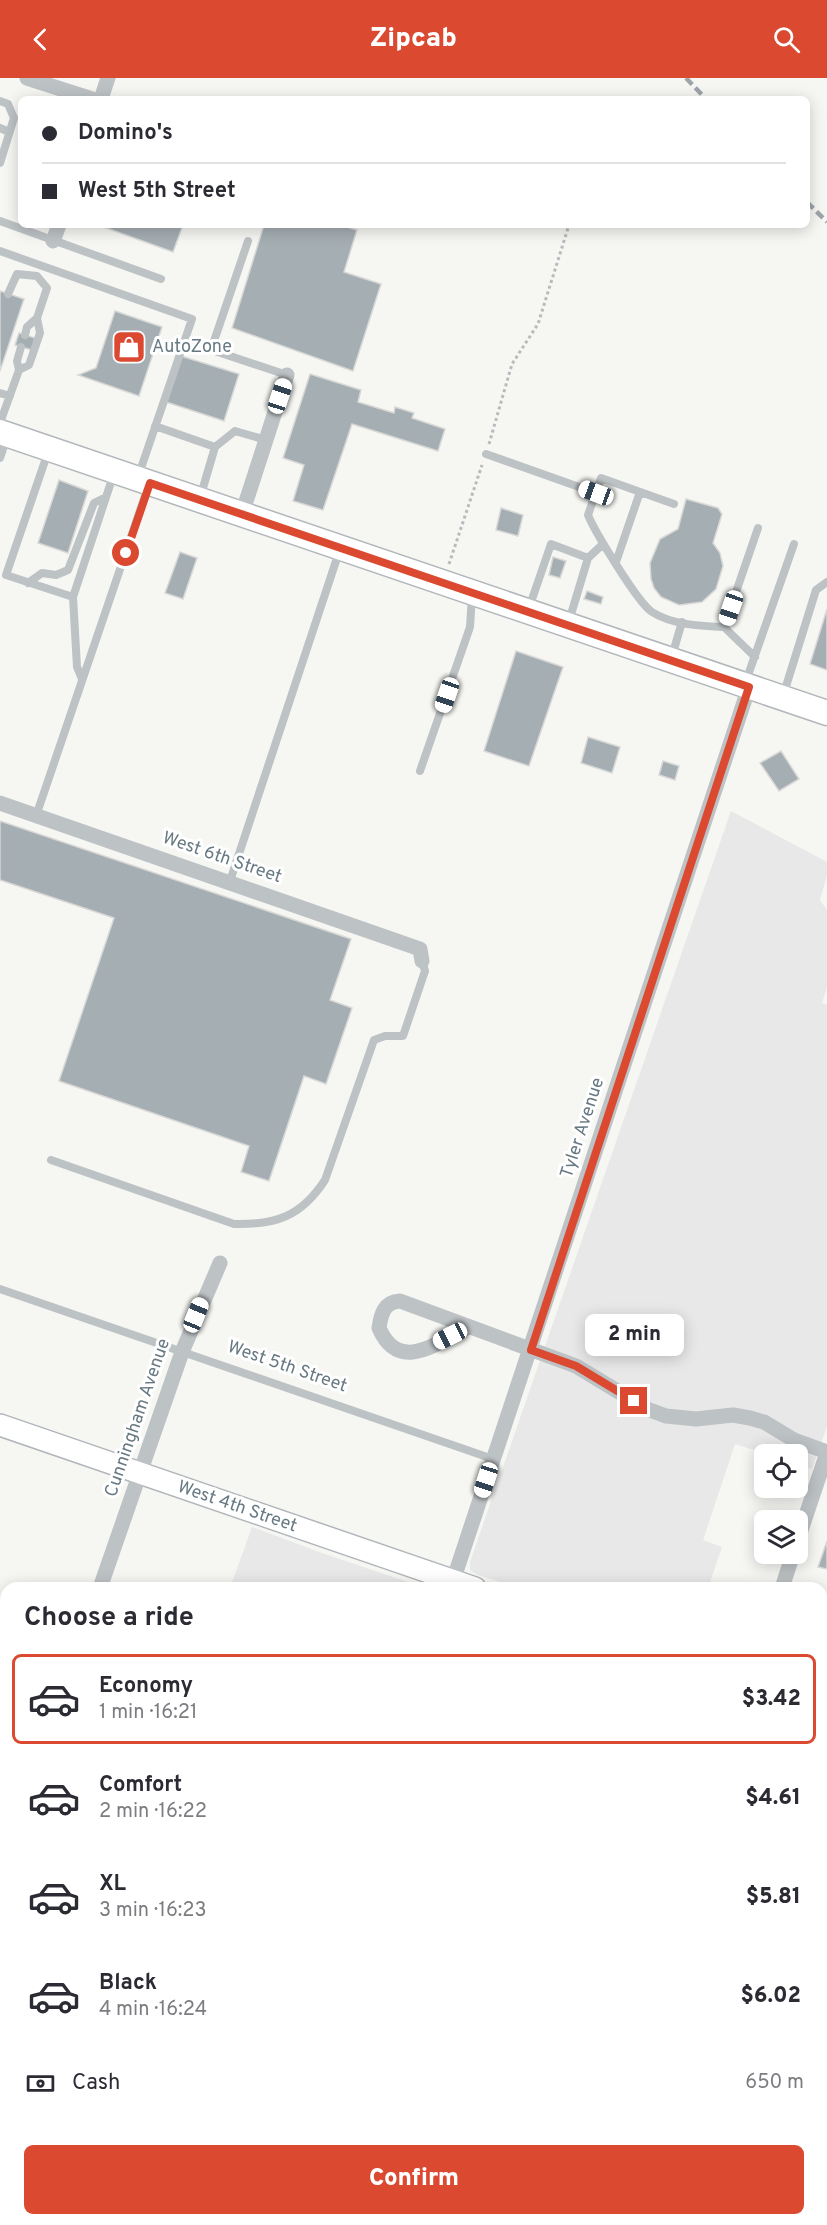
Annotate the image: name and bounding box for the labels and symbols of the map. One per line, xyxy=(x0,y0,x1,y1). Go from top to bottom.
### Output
shop icon: AutoZone xyxy=(111,329,147,365)
place label: AutoZone xyxy=(152,336,232,359)
car xyxy=(266,376,294,416)
car xyxy=(576,478,616,508)
route start xyxy=(112,539,139,566)
car xyxy=(717,588,745,628)
car xyxy=(433,675,461,715)
street label: West 6th Street xyxy=(159,827,285,889)
street label: Tyler Avenue xyxy=(556,1075,610,1181)
car xyxy=(181,1295,211,1335)
callout: 2 min xyxy=(584,1314,684,1356)
car xyxy=(430,1320,470,1352)
street label: Cunningham Avenue xyxy=(100,1336,176,1500)
street label: West 5th Street xyxy=(224,1336,350,1398)
route end xyxy=(620,1387,647,1414)
car xyxy=(472,1460,500,1500)
street label: West 4th Street xyxy=(174,1476,300,1538)

